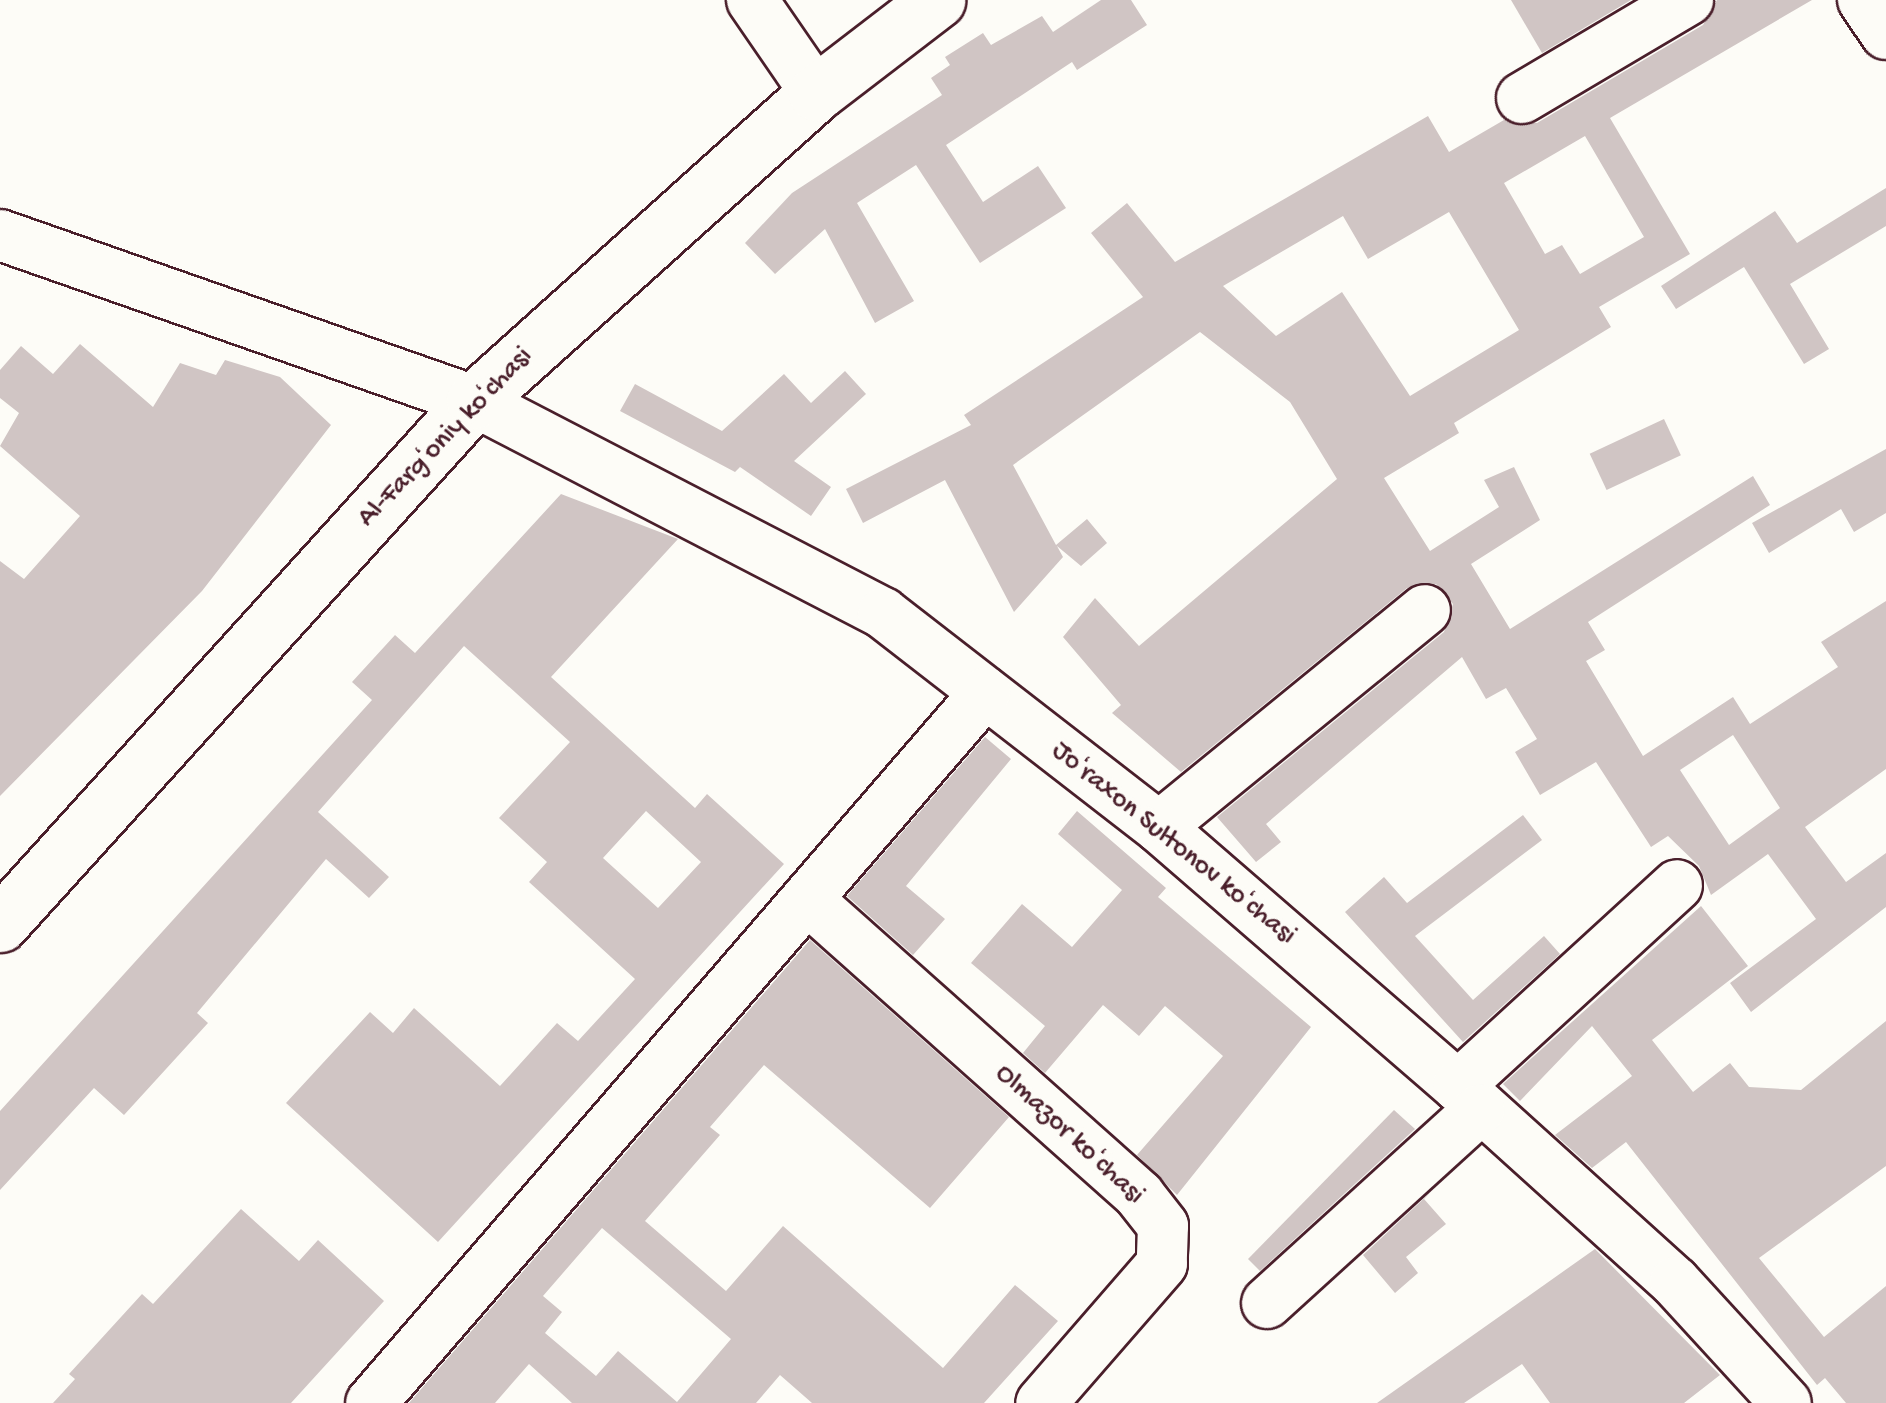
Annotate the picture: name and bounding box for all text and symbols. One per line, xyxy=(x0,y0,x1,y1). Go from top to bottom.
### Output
street label: Al-Fargʻoniy koʻchasi xyxy=(351,341,541,535)
street label: Joʻraxon Sultonov koʻchasi xyxy=(1044,735,1302,953)
street label: Olmazor koʻchasi xyxy=(987,1057,1151,1213)

